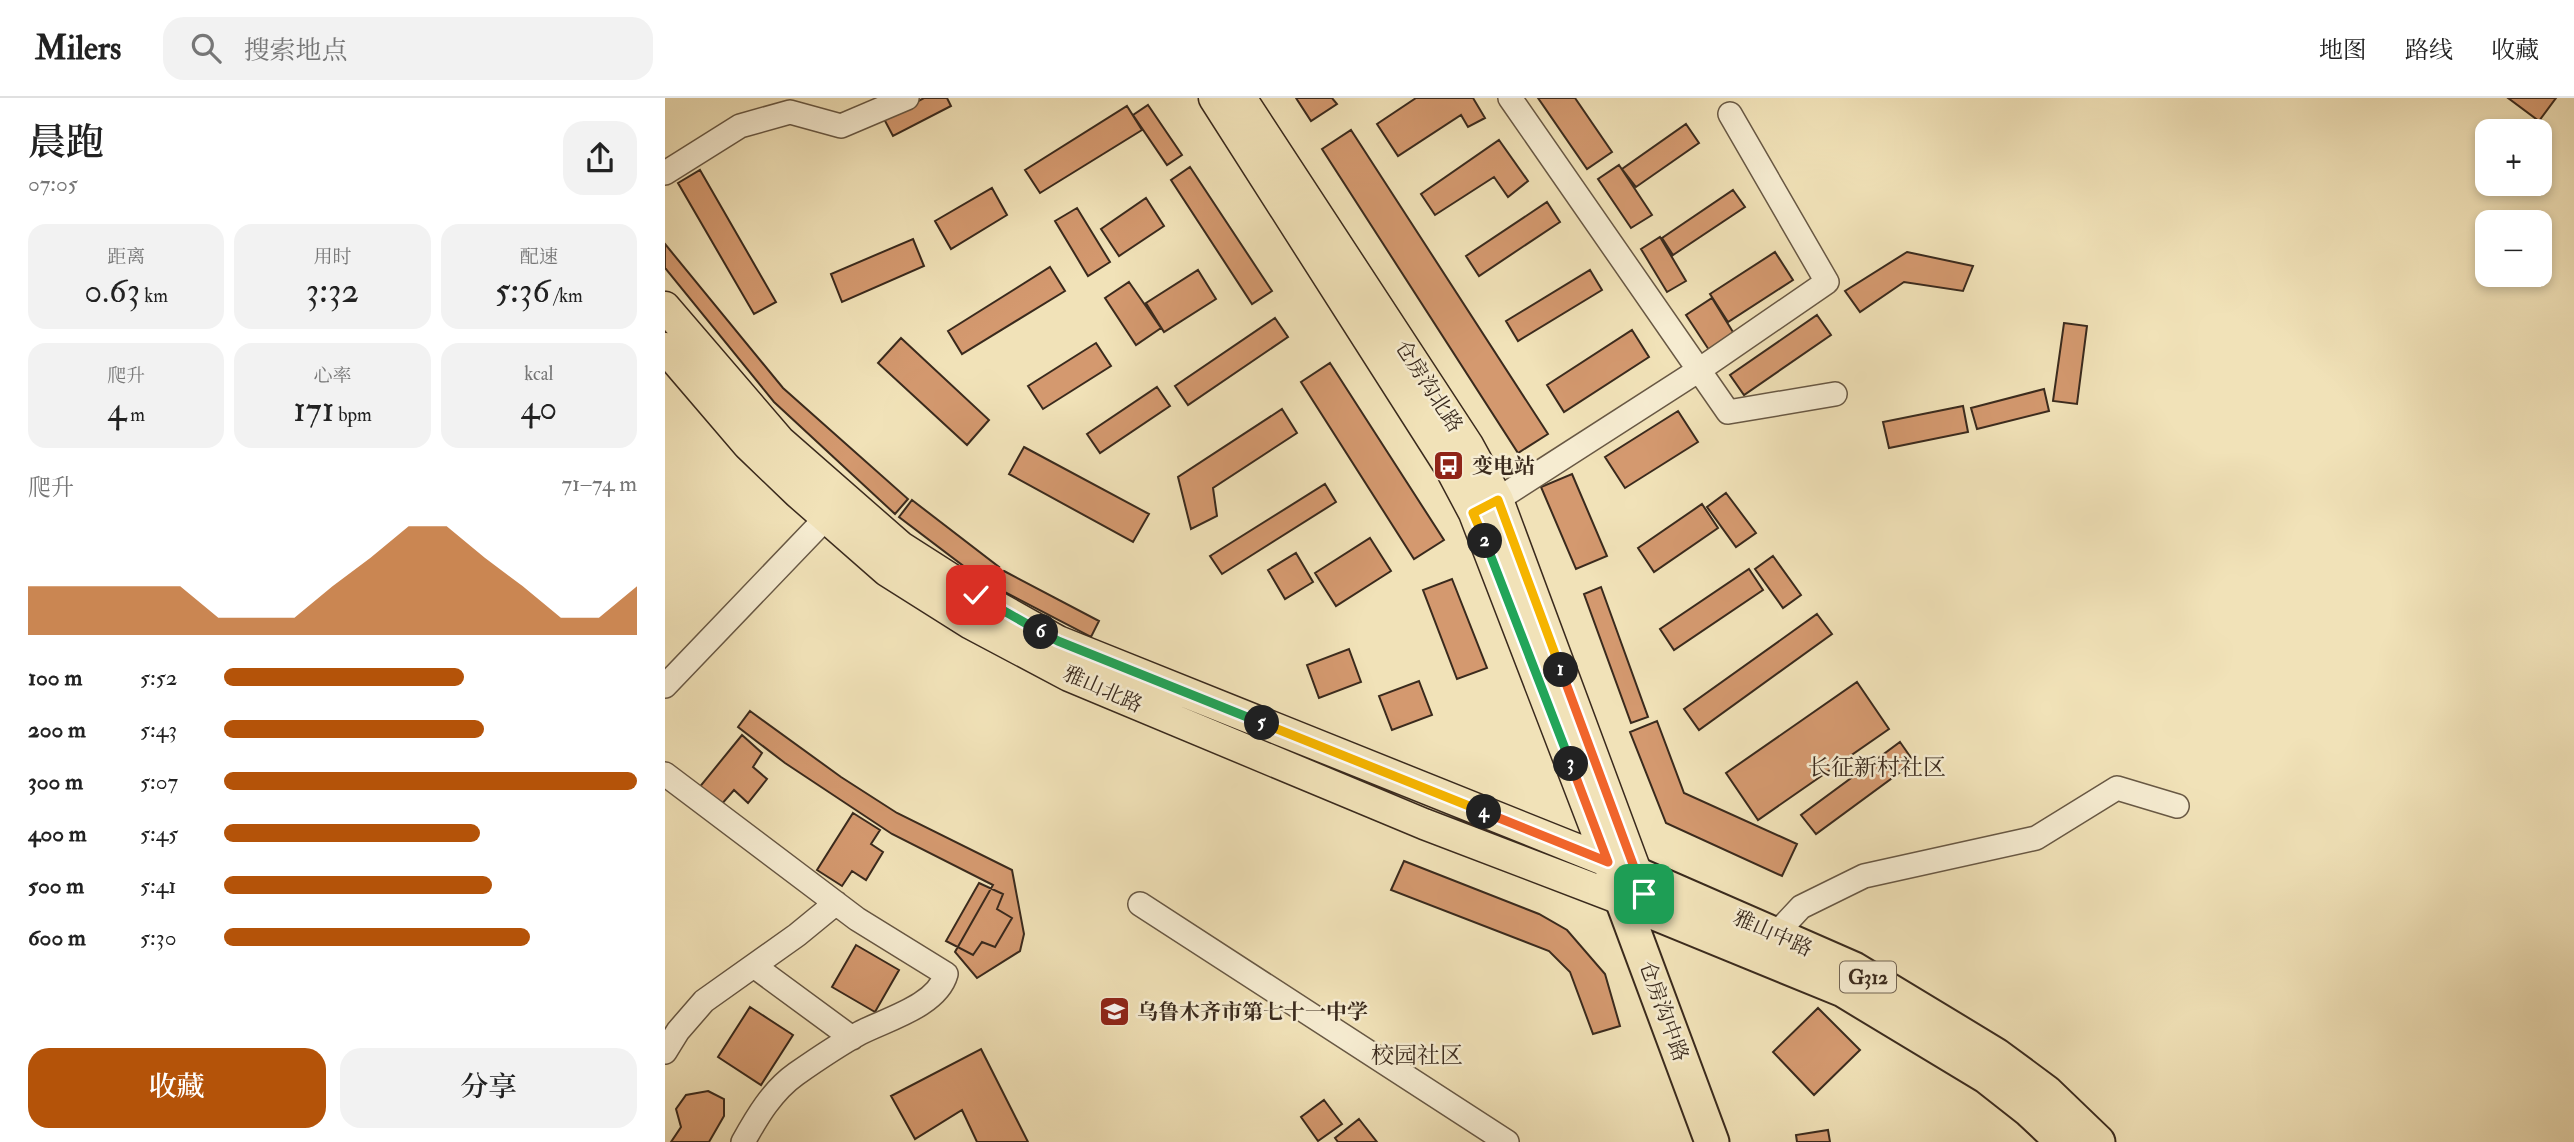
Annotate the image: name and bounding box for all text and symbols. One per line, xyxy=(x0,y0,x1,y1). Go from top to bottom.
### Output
search box xyxy=(163,17,653,80)
text: Milers xyxy=(35,28,121,69)
icon: search xyxy=(187,29,225,67)
text: 搜索地点 xyxy=(243,35,347,67)
text: 地图 xyxy=(2319,35,2367,66)
text: 路线 xyxy=(2405,35,2453,66)
text: 收藏 xyxy=(2491,35,2539,66)
text: 晨跑 xyxy=(28,119,104,167)
map controls xyxy=(2475,119,2552,287)
button: + xyxy=(2475,119,2552,196)
button: share xyxy=(563,121,637,195)
text: 07:05 xyxy=(28,169,78,198)
button: − xyxy=(2475,210,2552,287)
text: 距离 xyxy=(107,245,145,269)
text: 用时 xyxy=(313,245,352,269)
text: 配速 xyxy=(520,245,558,269)
text: 0.63 xyxy=(84,269,140,313)
text: 3:32 xyxy=(306,269,359,313)
text: 5:36 xyxy=(495,269,550,313)
text: km xyxy=(140,284,168,308)
text: /km xyxy=(550,284,583,308)
street label: 仓房沟北路 xyxy=(1389,335,1468,438)
text: kcal xyxy=(524,362,553,386)
text: 爬升 xyxy=(107,364,145,388)
text: 心率 xyxy=(313,364,352,388)
text: 40 xyxy=(520,386,557,430)
text: 4 xyxy=(107,388,126,432)
text: 171 xyxy=(293,388,334,432)
text: m xyxy=(126,403,145,427)
text: bpm xyxy=(334,403,372,427)
bus stop icon: 变电站 xyxy=(1432,449,1466,483)
place label: 变电站 xyxy=(1472,453,1535,480)
text: 71–74 m xyxy=(562,469,637,498)
text: 爬升 xyxy=(28,473,74,502)
pin: 2 xyxy=(1467,524,1503,558)
text: 2 xyxy=(1480,528,1489,552)
pin xyxy=(946,565,1006,625)
icon: check xyxy=(957,576,995,614)
pin: 6 xyxy=(1023,614,1059,650)
text: 6 xyxy=(1036,619,1045,643)
pin: 1 xyxy=(1543,652,1579,688)
text: 1 xyxy=(1557,657,1564,681)
street label: 雅山北路 xyxy=(1059,660,1147,719)
text: 100 m xyxy=(28,663,82,692)
text: 5:52 xyxy=(140,663,177,692)
pin: 5 xyxy=(1245,706,1279,740)
text: 5 xyxy=(1257,710,1266,734)
text: 200 m xyxy=(28,715,86,744)
text: 5:43 xyxy=(140,715,177,744)
pin: 3 xyxy=(1553,746,1588,782)
text: 3 xyxy=(1567,751,1574,775)
district label: 长征新村社区 xyxy=(1808,753,1946,782)
text: 300 m xyxy=(28,767,83,796)
text: 5:07 xyxy=(140,767,178,796)
pin: 4 xyxy=(1467,794,1501,830)
text: 4 xyxy=(1478,799,1489,823)
text: 400 m xyxy=(28,819,87,848)
text: 5:45 xyxy=(140,819,178,848)
pin xyxy=(1614,864,1674,924)
text: 500 m xyxy=(28,871,84,900)
text: 5:41 xyxy=(140,871,176,900)
icon: arrive xyxy=(1625,875,1663,913)
street label: 雅山中路 xyxy=(1729,904,1817,963)
text: 600 m xyxy=(28,923,86,952)
text: 5:30 xyxy=(140,923,176,952)
street label: 仓房沟中路 xyxy=(1633,957,1694,1065)
road number: G312 xyxy=(1840,962,1896,992)
school or university icon: 乌鲁木齐市第七十一中学 xyxy=(1097,995,1131,1029)
place label: 乌鲁木齐市第七十一中学 xyxy=(1137,999,1368,1026)
district label: 校园社区 xyxy=(1371,1041,1463,1070)
button: 收藏 xyxy=(28,1048,326,1128)
button: 分享 xyxy=(340,1048,637,1128)

